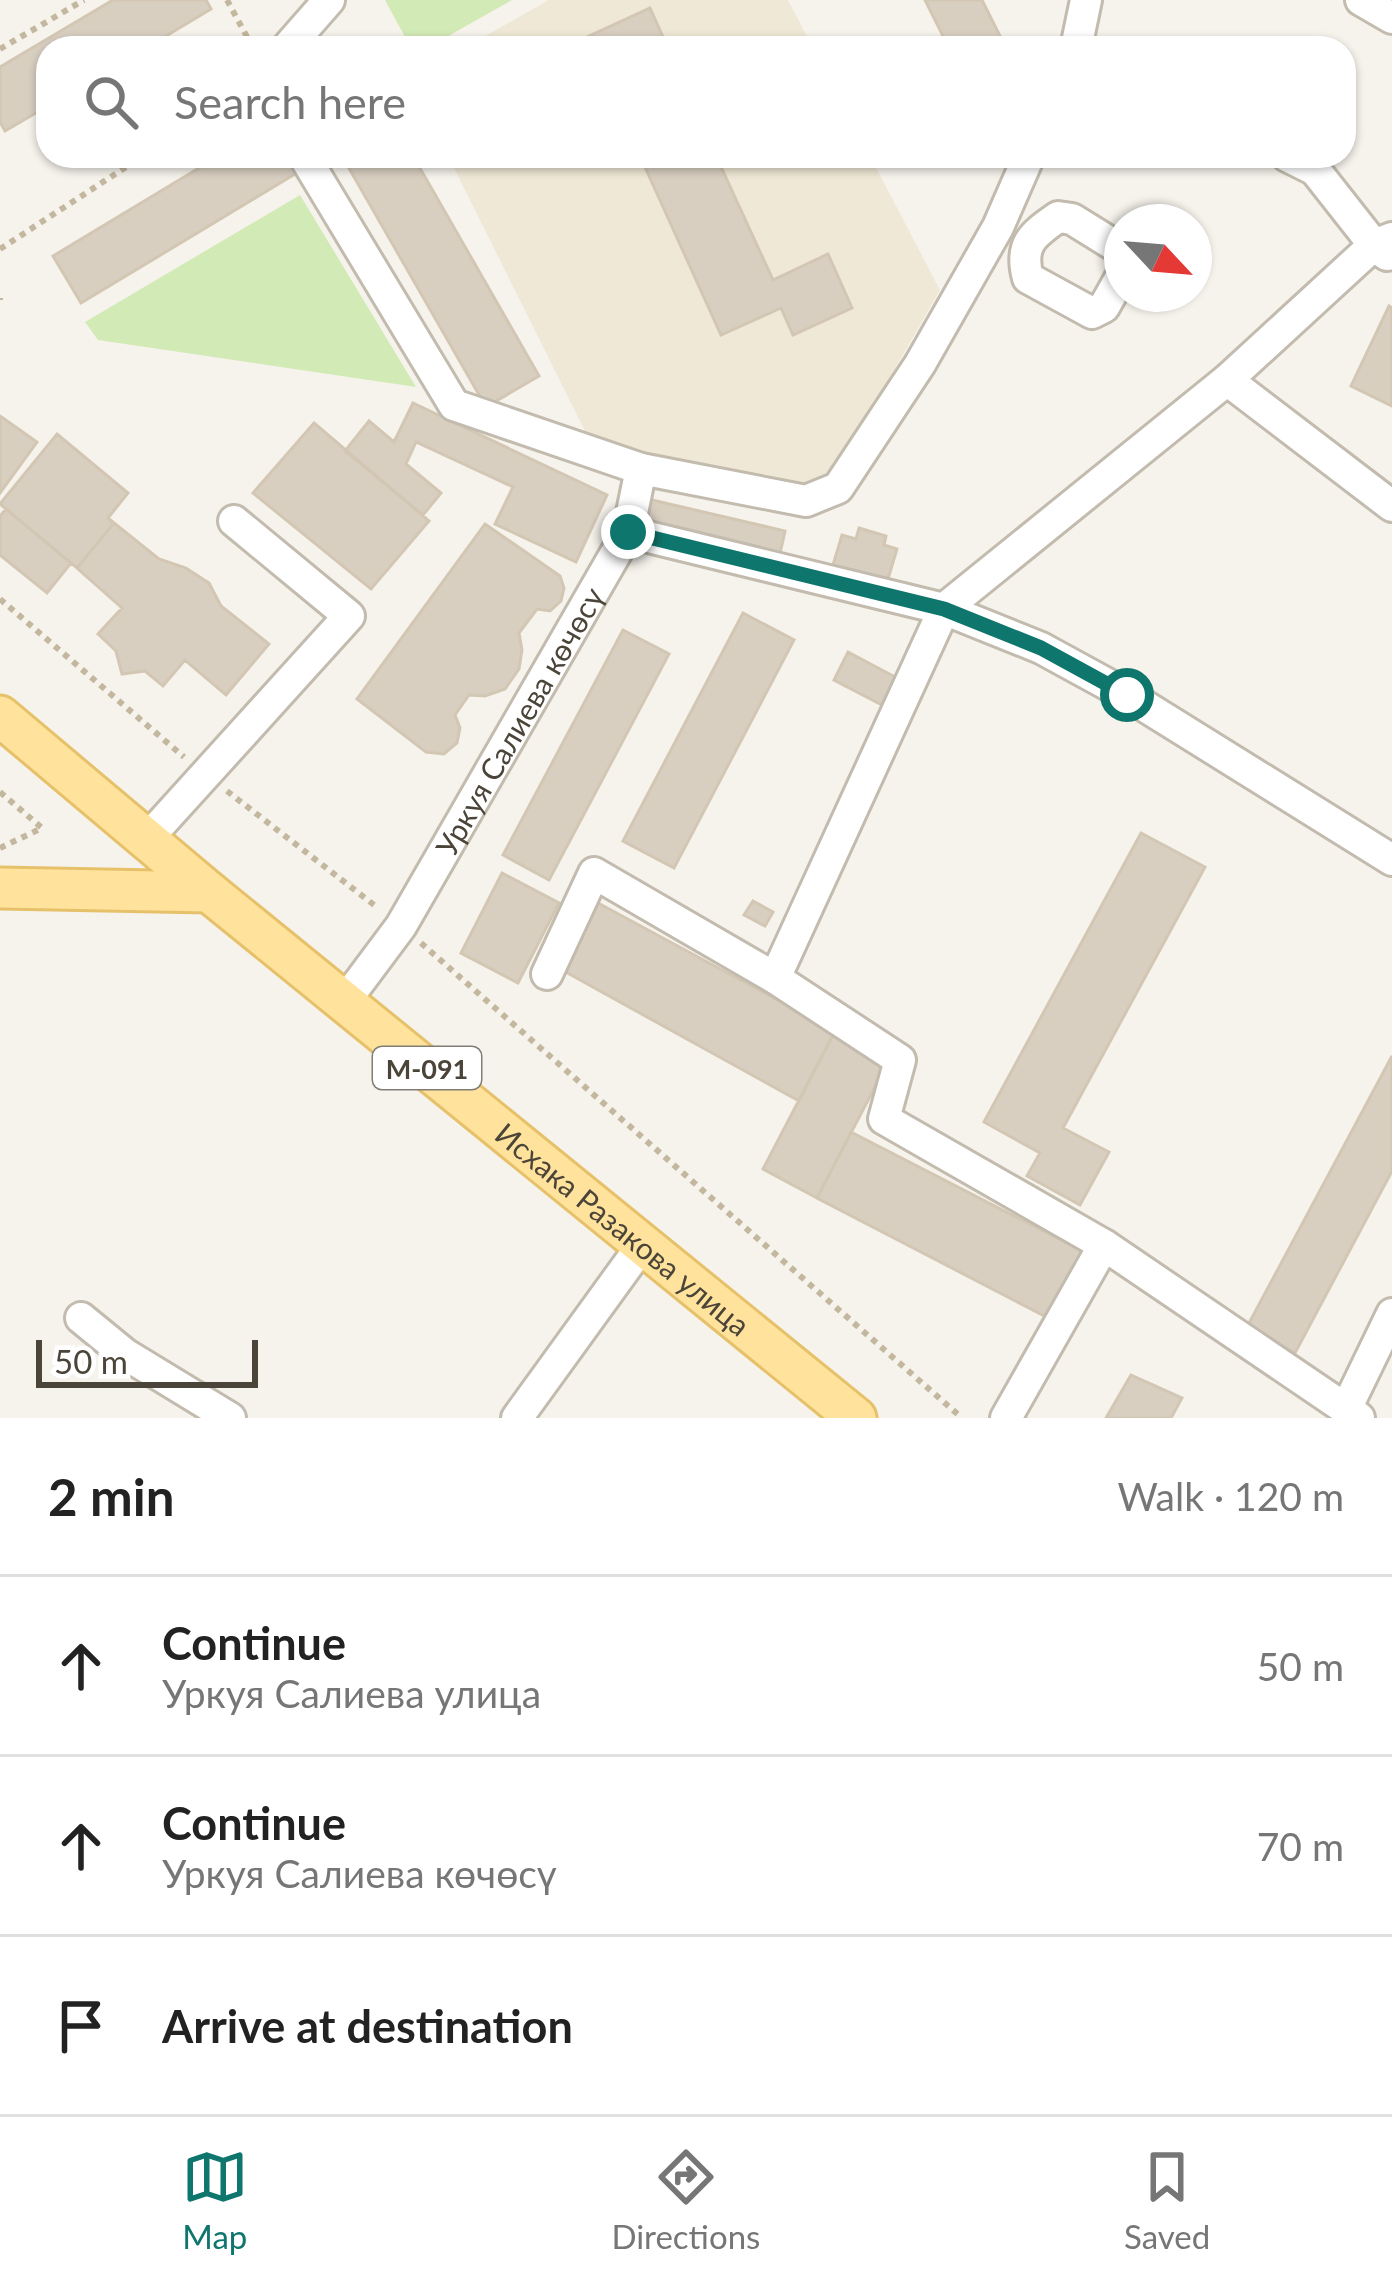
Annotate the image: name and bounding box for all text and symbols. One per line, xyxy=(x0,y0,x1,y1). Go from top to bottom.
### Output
search box xyxy=(36,36,1356,168)
icon: search xyxy=(78,69,144,135)
text: Search here xyxy=(174,75,406,129)
north arrow xyxy=(1104,204,1212,312)
route end xyxy=(601,505,655,559)
street label: Уркуя Салиева көчөсү xyxy=(428,580,611,862)
route start xyxy=(1100,668,1154,722)
road number: М-091 xyxy=(373,1047,481,1089)
street label: Исхака Разакова улица xyxy=(489,1115,758,1343)
scale bar xyxy=(36,1334,258,1387)
text: 50 m xyxy=(54,1341,128,1381)
text: 2 min xyxy=(48,1466,174,1527)
text: Walk · 120 m xyxy=(1117,1473,1344,1519)
text: Continue xyxy=(162,1616,346,1670)
icon: ahead xyxy=(48,1633,114,1699)
text: 50 m xyxy=(1257,1643,1344,1689)
text: Уркуя Салиева улица xyxy=(162,1670,541,1716)
text: Continue xyxy=(162,1796,346,1850)
icon: ahead xyxy=(48,1813,114,1879)
text: 70 m xyxy=(1257,1823,1344,1869)
text: Уркуя Салиева көчөсү xyxy=(162,1850,557,1896)
icon: arrive xyxy=(48,1993,114,2059)
text: Arrive at destination xyxy=(162,1999,573,2053)
tab: Map xyxy=(182,2144,248,2256)
tab: Directions xyxy=(611,2144,760,2256)
tab: Saved xyxy=(1124,2144,1210,2256)

